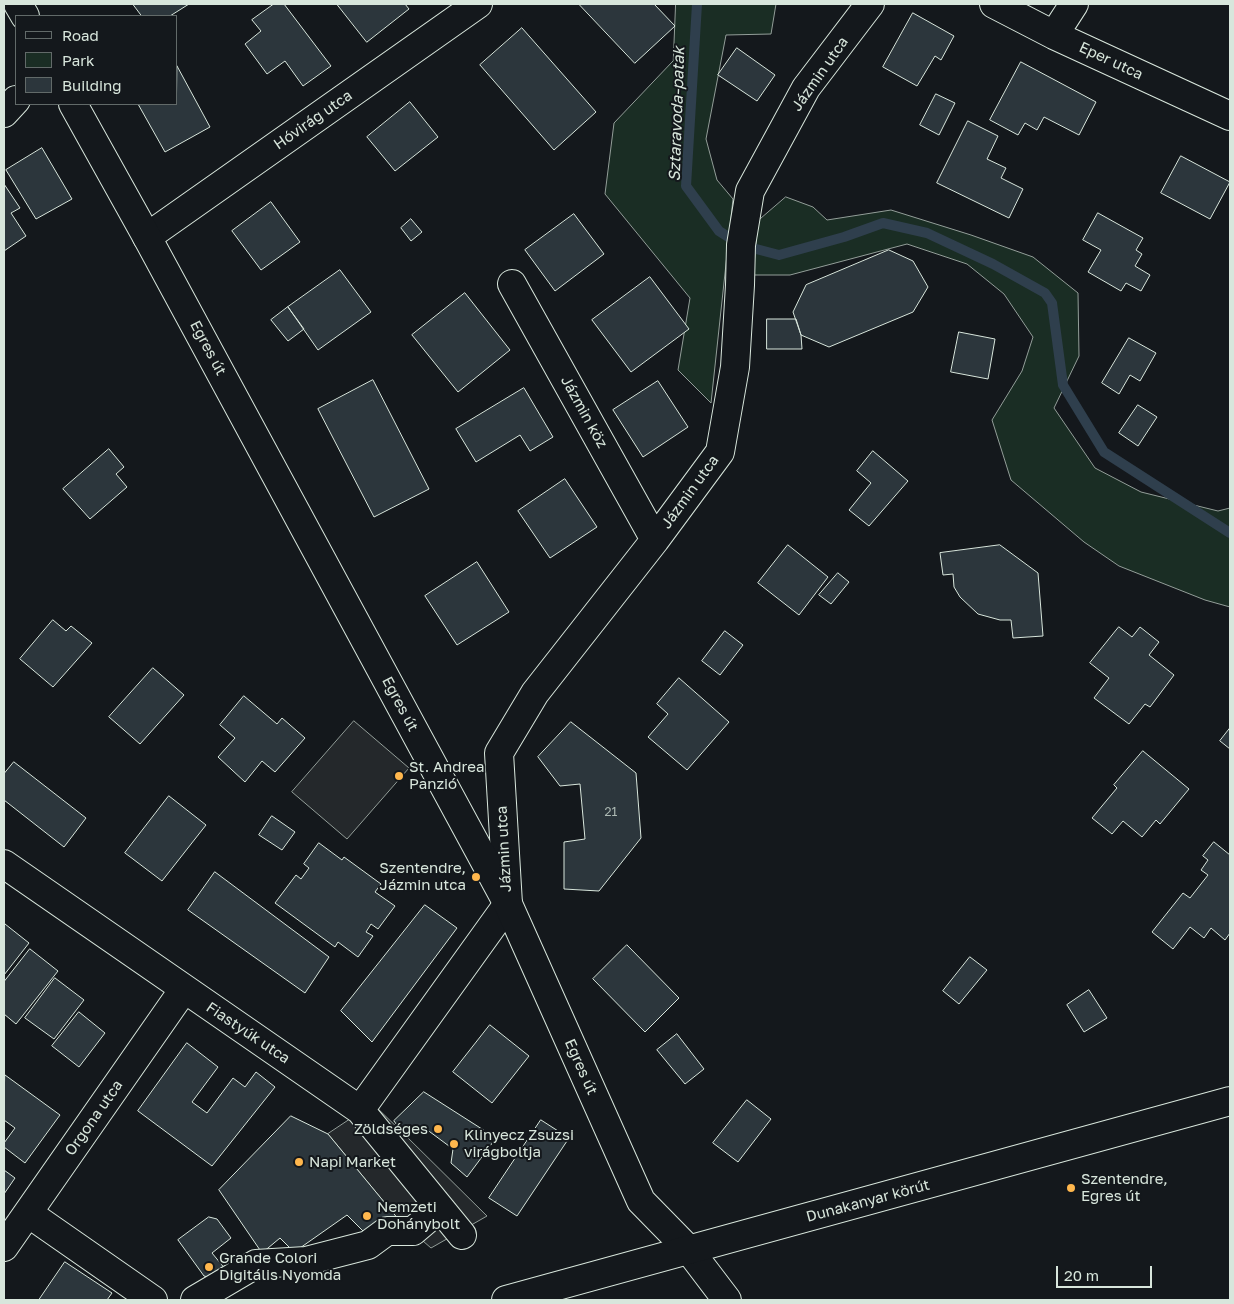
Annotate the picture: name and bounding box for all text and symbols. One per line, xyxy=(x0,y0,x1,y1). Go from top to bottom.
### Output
legend xyxy=(15,15,178,105)
text: Road xyxy=(62,26,99,44)
street label: Jázmin utca xyxy=(788,33,852,115)
street label: Eper utca xyxy=(1076,38,1146,84)
water label: Sztaravoda-patak xyxy=(665,46,689,182)
text: Park xyxy=(62,51,94,69)
text: Building xyxy=(62,76,122,94)
street label: Hóvirág utca xyxy=(270,86,356,154)
street label: Egres út xyxy=(186,318,230,378)
street label: Jázmin köz xyxy=(557,373,611,451)
street label: Jázmin utca xyxy=(657,452,723,532)
street label: Egres út xyxy=(378,674,422,734)
place label: St. Andrea Panzió xyxy=(409,758,484,793)
marker: St. Andrea Panzió xyxy=(393,770,405,782)
street label: Jázmin utca xyxy=(493,805,515,893)
house number: 21 xyxy=(605,805,617,819)
place label: Szentendre, Jázmin utca xyxy=(379,859,466,894)
marker: Szentendre, Jázmin utca xyxy=(470,871,482,883)
street label: Fiastyúk utca xyxy=(203,998,293,1068)
street label: Egres út xyxy=(561,1036,601,1098)
street label: Orgona utca xyxy=(61,1077,127,1159)
place label: Zöldséges xyxy=(354,1120,428,1138)
marker: Zöldséges xyxy=(432,1123,444,1135)
place label: Klinyecz Zsuzsi virágboltja xyxy=(464,1126,574,1161)
marker: Klinyecz Zsuzsi virágboltja xyxy=(448,1138,460,1150)
place label: Napi Market xyxy=(309,1153,396,1171)
marker: Napi Market xyxy=(293,1156,305,1168)
place label: Szentendre, Egres út xyxy=(1081,1170,1168,1205)
street label: Dunakanyar körút xyxy=(804,1176,932,1226)
marker: Szentendre, Egres út xyxy=(1065,1182,1077,1194)
place label: Nemzeti Dohánybolt xyxy=(377,1198,460,1233)
marker: Nemzeti Dohánybolt xyxy=(361,1210,373,1222)
place label: Grande Colori Digitális Nyomda xyxy=(219,1249,341,1284)
scale bar xyxy=(1059,1256,1155,1288)
marker: Grande Colori Digitális Nyomda xyxy=(203,1261,215,1273)
text: 20 m xyxy=(1064,1266,1099,1284)

